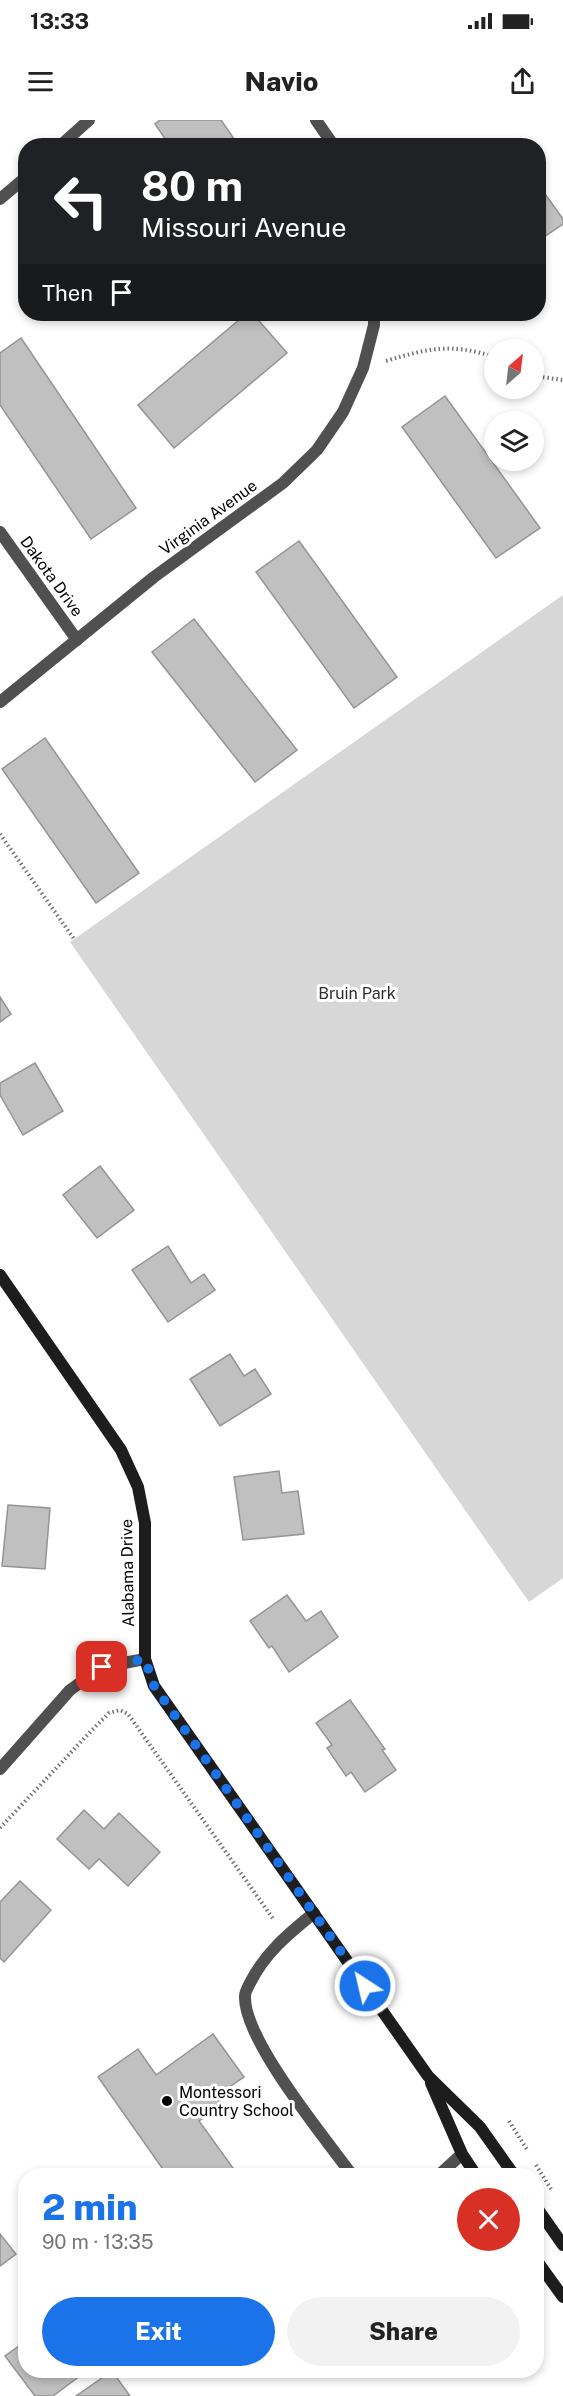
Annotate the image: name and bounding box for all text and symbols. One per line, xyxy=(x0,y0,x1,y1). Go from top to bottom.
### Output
text: 13:33 xyxy=(30,8,89,34)
icon: menu xyxy=(24,65,57,98)
text: Navio xyxy=(245,65,318,97)
icon: share xyxy=(506,65,539,98)
text: 80 m xyxy=(141,161,243,210)
icon: left xyxy=(42,162,120,240)
text: Missouri Avenue xyxy=(141,211,346,243)
icon: arrive xyxy=(105,276,138,309)
text: Then xyxy=(42,280,93,306)
north arrow xyxy=(484,339,544,399)
map controls xyxy=(484,339,544,471)
button: layers xyxy=(484,411,544,471)
street label: Virginia Avenue xyxy=(156,476,261,559)
street label: Dakota Drive xyxy=(16,533,87,620)
park label: Bruin Park xyxy=(318,984,396,1003)
street label: Alabama Drive xyxy=(117,1519,138,1627)
pin xyxy=(76,1641,127,1692)
icon: arrive xyxy=(85,1650,118,1683)
position arrow xyxy=(333,1954,397,2018)
place label: Montessori Country School xyxy=(179,2083,294,2120)
marker: Montessori Country School xyxy=(160,2094,174,2108)
text: 2 min xyxy=(42,2186,138,2228)
button: close xyxy=(457,2188,520,2251)
text: 90 m · 13:35 xyxy=(42,2230,154,2254)
button: Exit xyxy=(42,2297,275,2366)
button: Share xyxy=(287,2297,520,2366)

